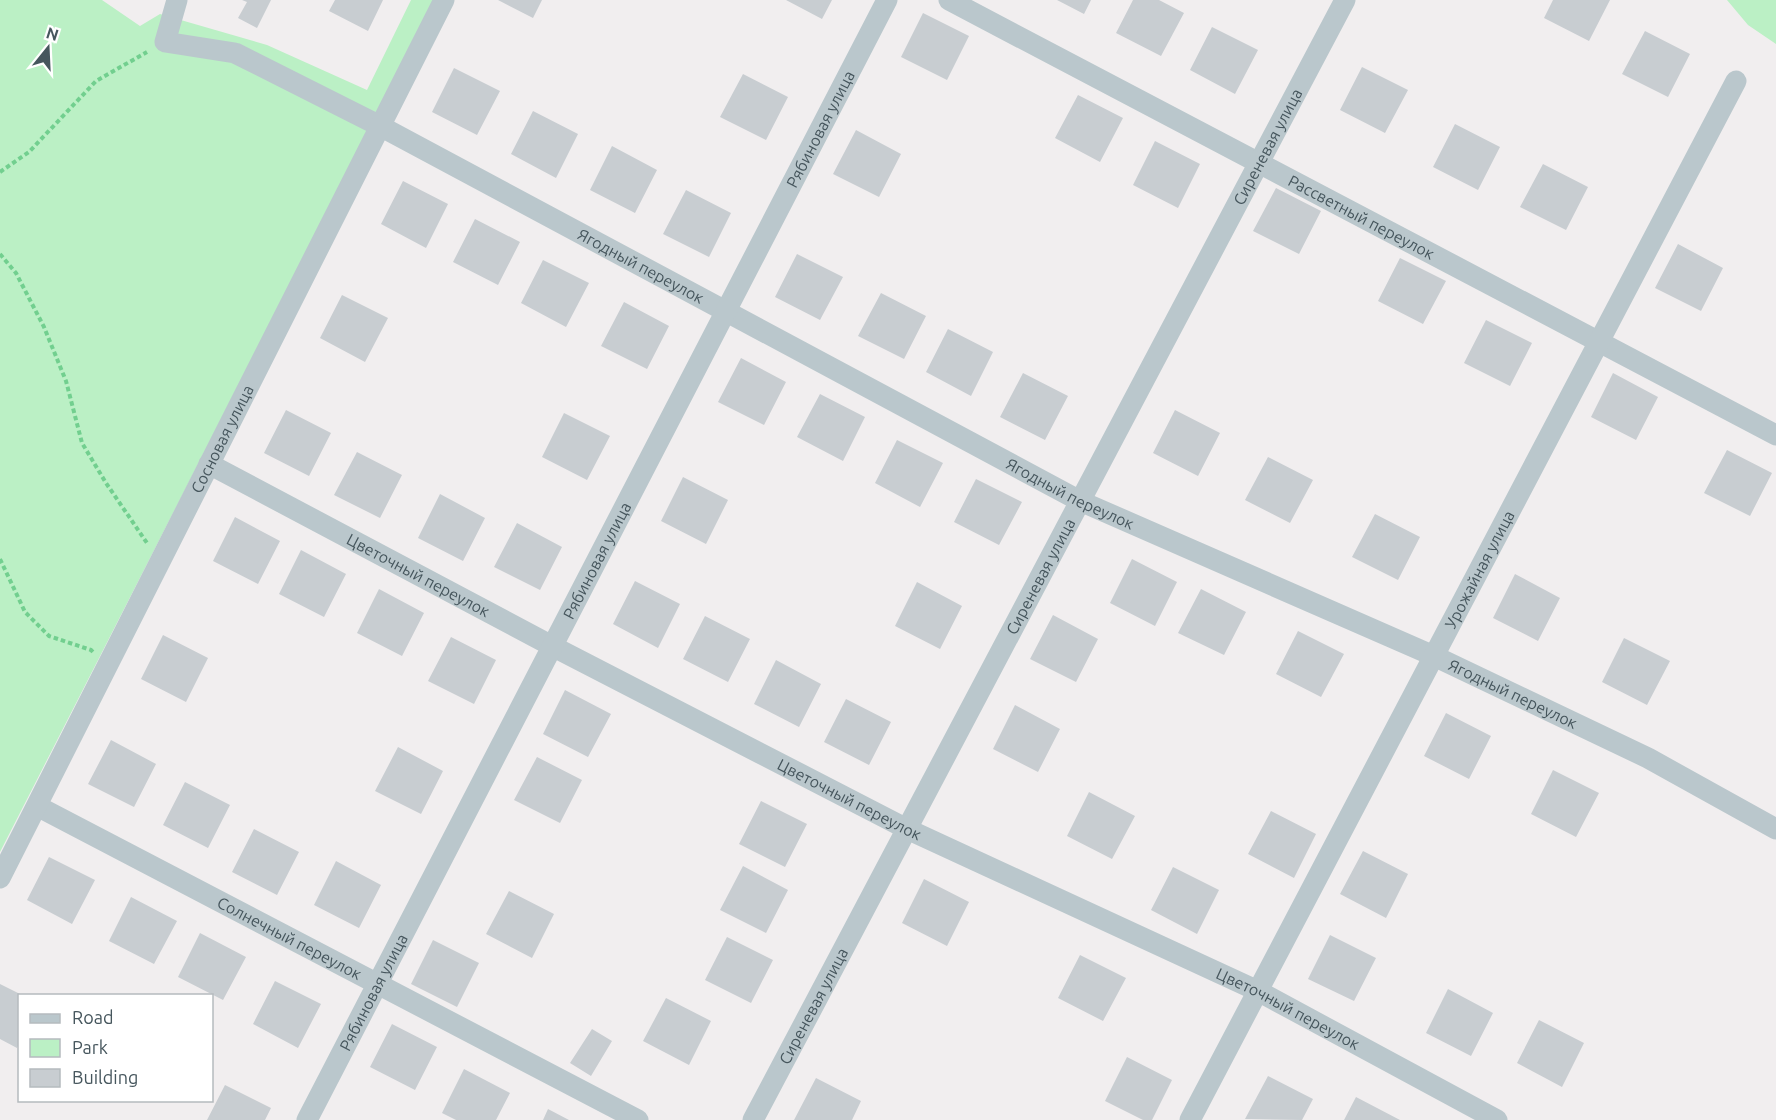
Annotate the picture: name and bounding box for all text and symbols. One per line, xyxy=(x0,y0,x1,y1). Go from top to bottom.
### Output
north arrow xyxy=(18,18,78,78)
text: N xyxy=(44,23,61,44)
street label: Рябиновая улица xyxy=(783,68,858,190)
street label: Сиреневая улица xyxy=(1229,85,1306,208)
street label: Рассветный переулок xyxy=(1285,171,1438,263)
street label: Ягодный переулок xyxy=(575,225,707,307)
street label: Сосновая улица xyxy=(187,382,257,496)
street label: Ягодный переулок xyxy=(1003,454,1137,533)
street label: Рябиновая улица xyxy=(559,499,634,622)
street label: Урожайная улица xyxy=(1441,507,1518,631)
street label: Сиреневая улица xyxy=(1002,515,1078,637)
street label: Цветочный переулок xyxy=(344,530,493,620)
street label: Ягодный переулок xyxy=(1446,655,1580,732)
street label: Цветочный переулок xyxy=(775,755,924,843)
street label: Солнечный переулок xyxy=(214,893,365,983)
street label: Рябиновая улица xyxy=(336,931,411,1054)
street label: Сиреневая улица xyxy=(775,945,851,1067)
street label: Цветочный переулок xyxy=(1214,964,1363,1053)
legend xyxy=(18,994,213,1102)
text: Road xyxy=(72,1007,114,1027)
text: Park xyxy=(72,1037,108,1057)
text: Building xyxy=(72,1067,138,1087)

